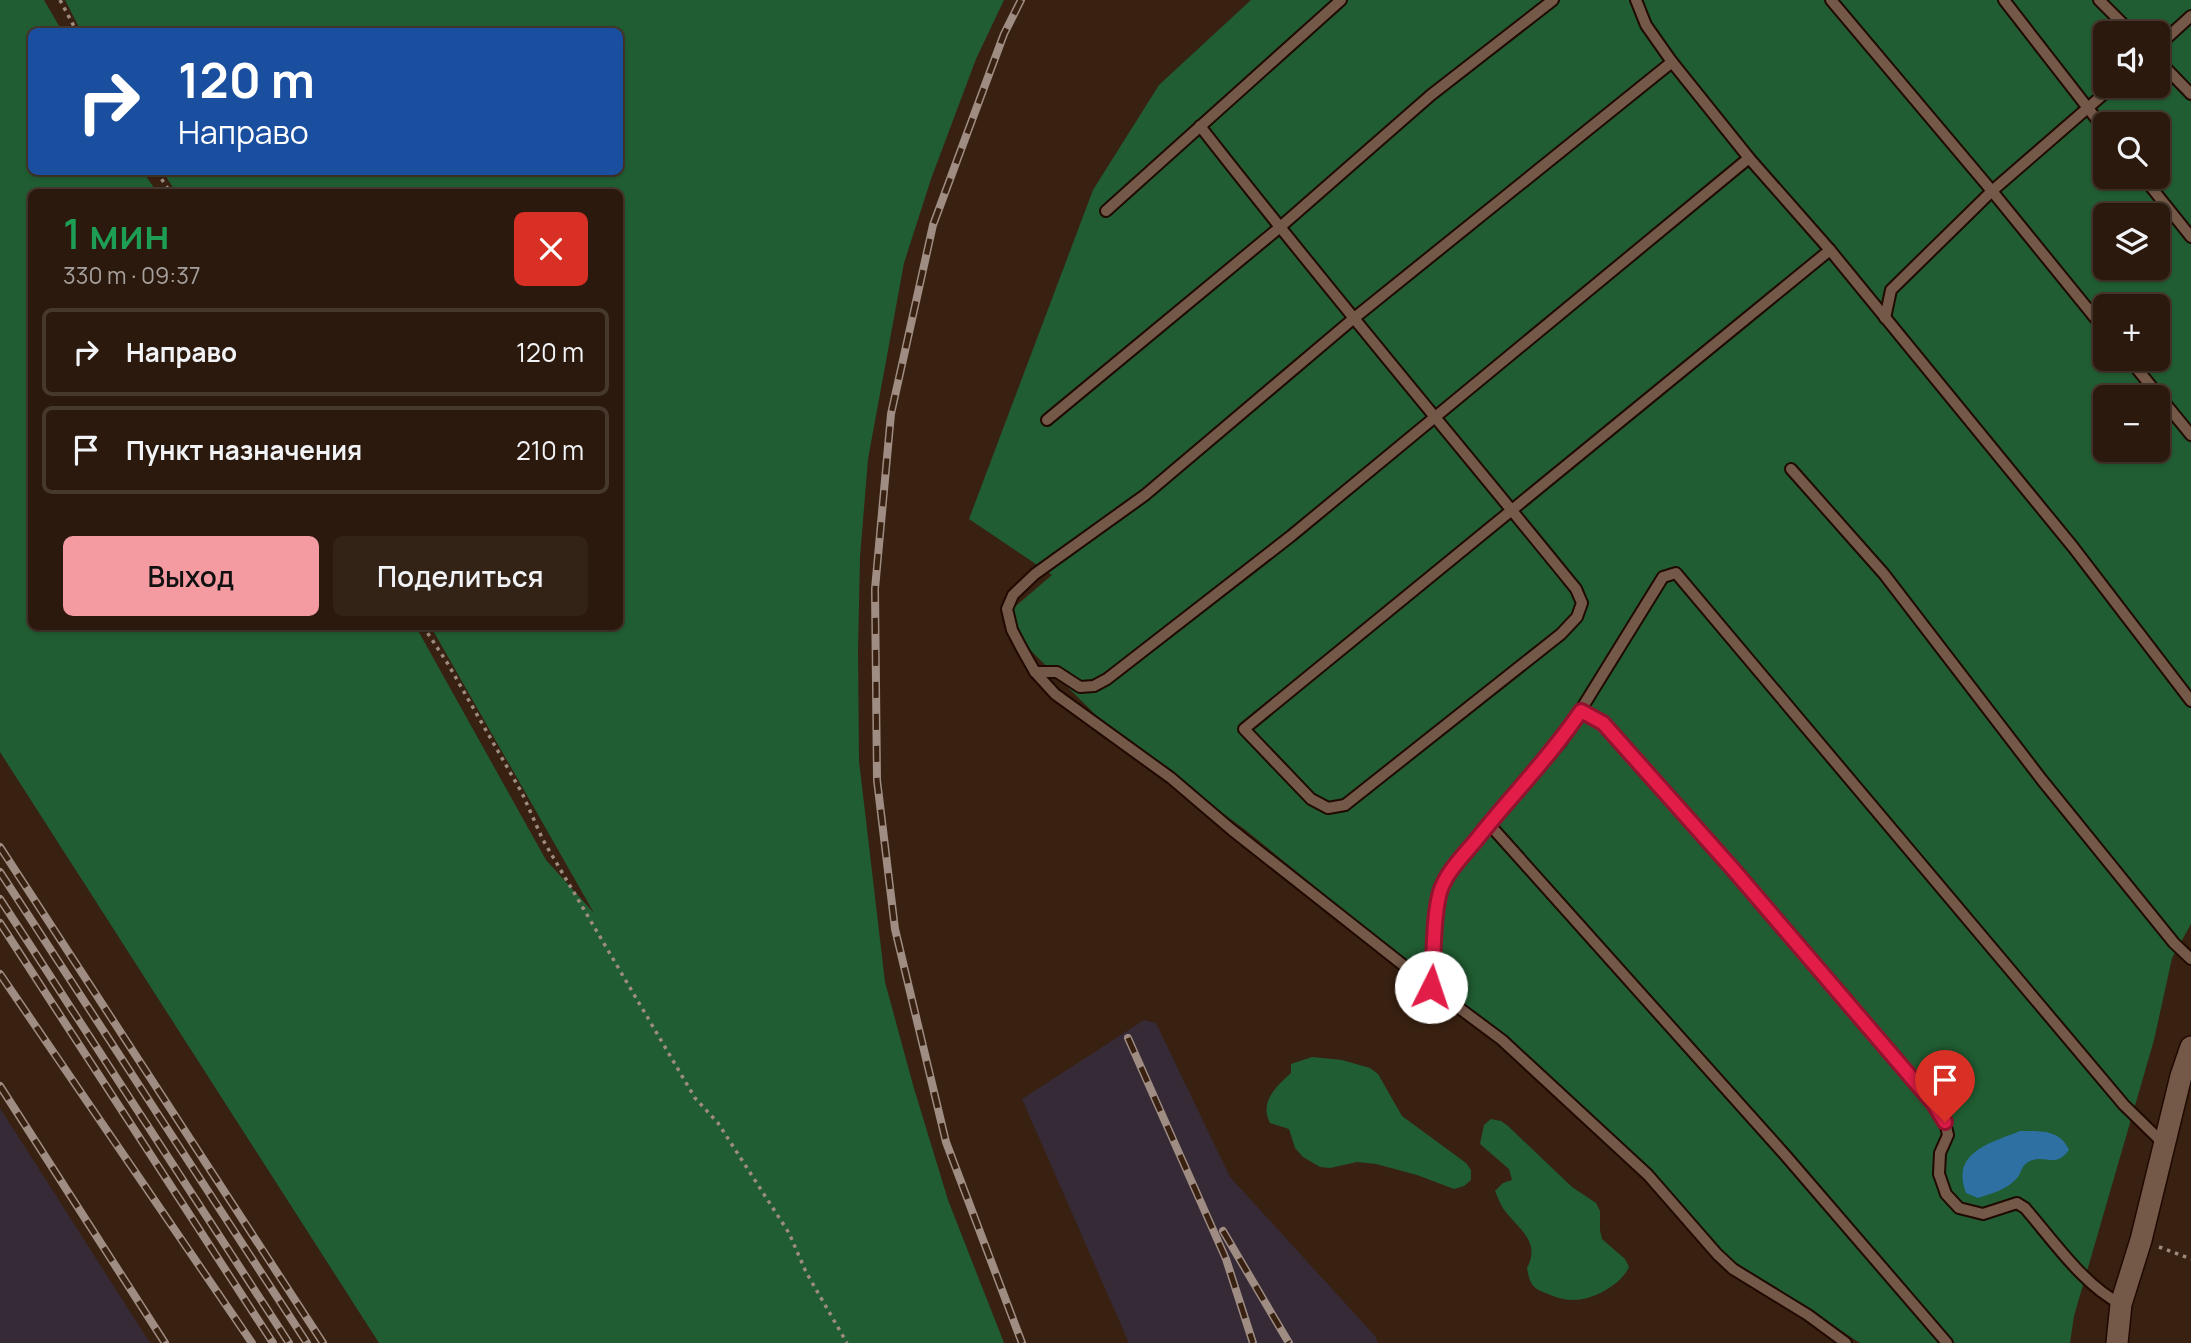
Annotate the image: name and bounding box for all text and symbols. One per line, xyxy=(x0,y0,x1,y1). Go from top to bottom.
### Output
map controls xyxy=(2093,21,2170,462)
button: sound xyxy=(2093,21,2170,98)
text: 120 m xyxy=(178,46,315,113)
icon: right xyxy=(63,56,154,147)
text: Направо xyxy=(178,110,309,154)
button: search xyxy=(2093,112,2170,189)
button: layers xyxy=(2093,203,2170,280)
text: 1 мин xyxy=(63,204,170,262)
button: close xyxy=(514,212,588,286)
text: 330 m · 09:37 xyxy=(63,259,200,291)
button: + xyxy=(2093,294,2170,371)
icon: right xyxy=(67,333,105,371)
text: Направо xyxy=(126,334,237,370)
text: 120 m xyxy=(516,334,584,370)
button: − xyxy=(2093,385,2170,462)
icon: arrive xyxy=(67,431,105,469)
text: Пункт назначения xyxy=(126,432,362,468)
text: 210 m xyxy=(516,432,584,468)
button: Выход xyxy=(63,536,319,616)
button: Поделиться xyxy=(333,536,588,616)
position arrow xyxy=(1394,950,1468,1024)
pin xyxy=(1915,1050,1975,1122)
icon: arrive xyxy=(1926,1061,1964,1099)

